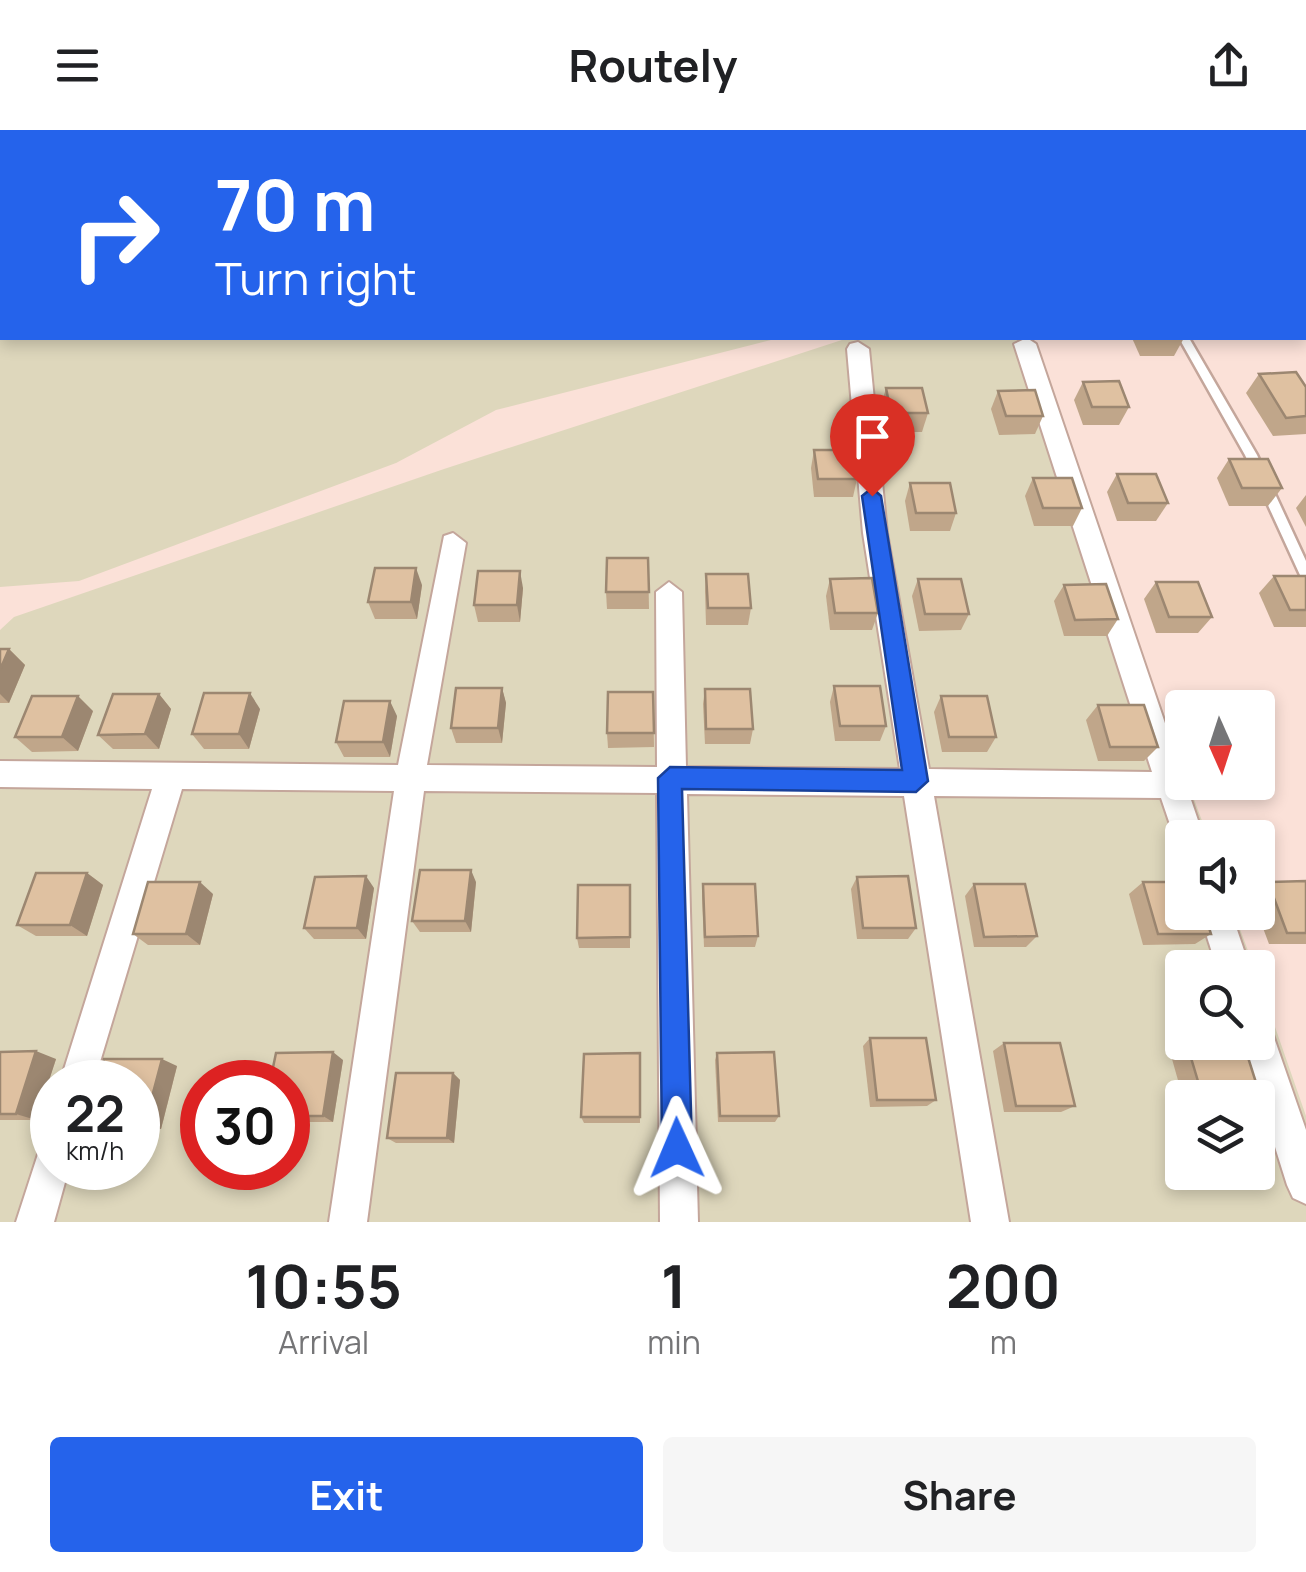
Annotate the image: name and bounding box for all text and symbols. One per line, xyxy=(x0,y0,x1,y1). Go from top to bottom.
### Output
text: Routely xyxy=(569,34,737,96)
icon: menu xyxy=(50,38,105,93)
icon: share xyxy=(1201,38,1256,93)
text: 70 m xyxy=(215,156,375,252)
icon: right xyxy=(50,170,180,300)
text: Turn right xyxy=(215,247,416,309)
pin xyxy=(830,394,915,497)
icon: arrive xyxy=(845,409,900,464)
north arrow xyxy=(1165,690,1275,800)
map controls xyxy=(1165,690,1275,1190)
button: sound xyxy=(1165,820,1275,930)
button: search xyxy=(1165,950,1275,1060)
speed limit sign: 30 xyxy=(180,1060,310,1190)
text: 22 xyxy=(65,1079,125,1147)
button: layers xyxy=(1165,1080,1275,1190)
position arrow xyxy=(625,1096,729,1200)
text: km/h xyxy=(66,1133,124,1168)
text: 10:55 xyxy=(245,1244,402,1326)
text: 1 xyxy=(661,1244,687,1326)
text: 200 xyxy=(946,1244,1061,1326)
text: Arrival xyxy=(278,1320,369,1364)
text: min xyxy=(647,1320,701,1364)
text: m xyxy=(990,1320,1017,1364)
button: Exit xyxy=(50,1437,643,1552)
button: Share xyxy=(663,1437,1256,1552)

